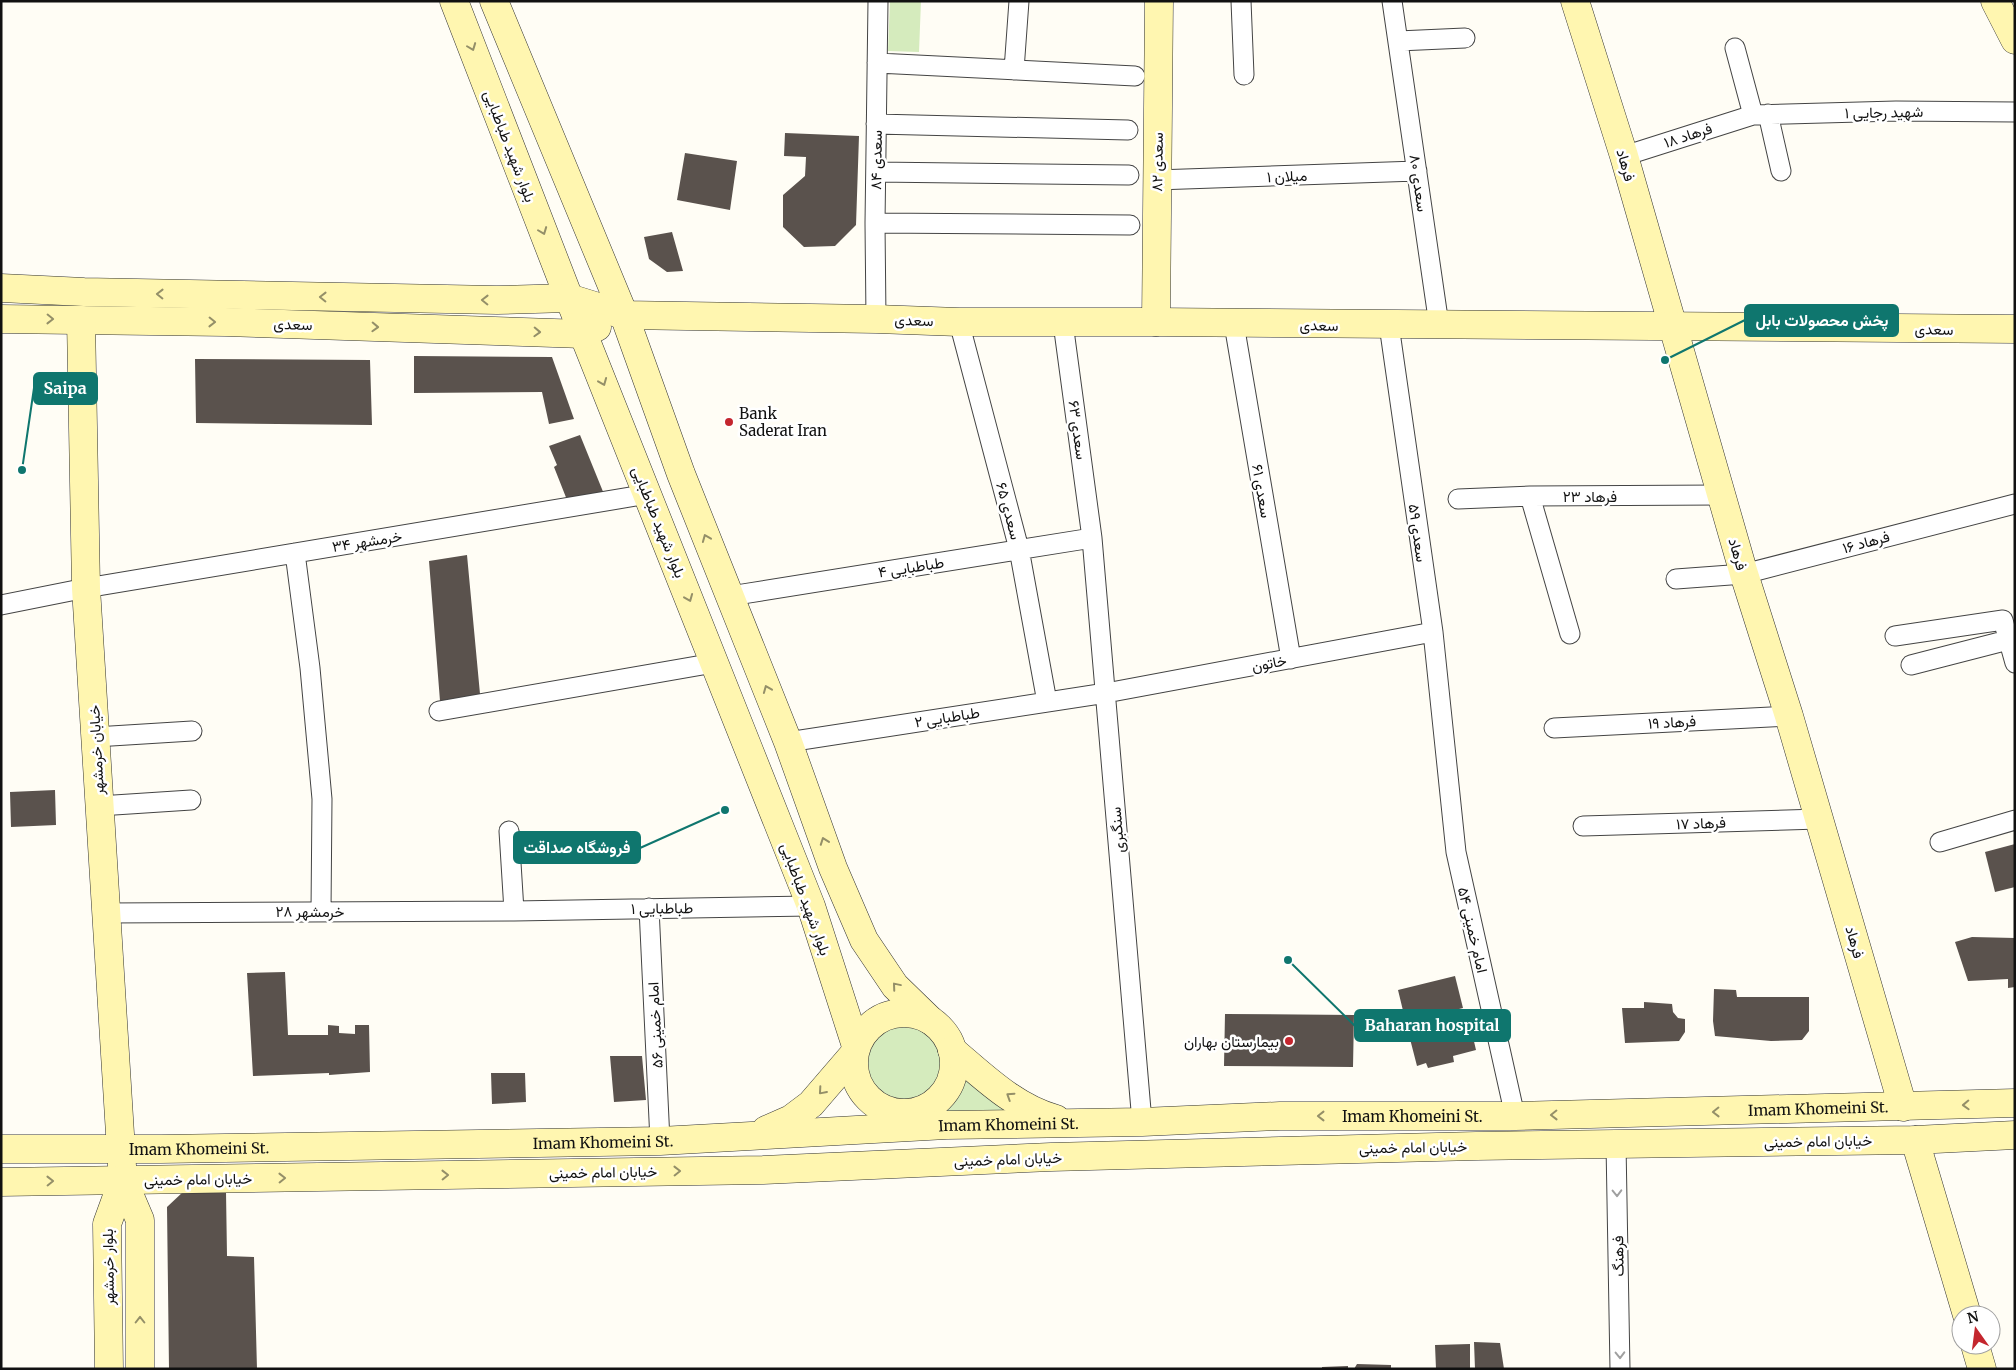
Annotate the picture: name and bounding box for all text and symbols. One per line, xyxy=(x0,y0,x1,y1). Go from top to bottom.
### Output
one-way arrow xyxy=(466,42,476,51)
street label: بلوار شهید طباطبایی xyxy=(479,87,540,205)
street label: شهید رجایی ۱ xyxy=(1845,102,1924,123)
street label: فرهاد ۱۸ xyxy=(1661,118,1715,152)
street label: سعدی ۸۴ xyxy=(866,130,887,190)
street label: سعدی ۸۲ xyxy=(1147,132,1168,192)
street label: فرهاد xyxy=(1612,147,1640,184)
street label: سعدی ۸۰ xyxy=(1405,153,1432,213)
street label: میلان ۱ xyxy=(1266,166,1308,186)
one-way arrow xyxy=(537,226,548,235)
one-way arrow xyxy=(156,288,164,299)
one-way arrow xyxy=(319,292,326,302)
one-way arrow xyxy=(481,295,489,305)
callout: پخش محصولات بابل xyxy=(1745,305,1898,336)
street label: سعدی xyxy=(894,310,934,331)
text: پخش محصولات بابل xyxy=(1756,310,1888,332)
one-way arrow xyxy=(46,314,54,324)
street label: سعدی xyxy=(273,314,313,335)
street label: سعدی xyxy=(1299,315,1339,336)
one-way arrow xyxy=(209,316,217,327)
street label: سعدی xyxy=(1914,319,1954,340)
one-way arrow xyxy=(371,321,379,332)
one-way arrow xyxy=(534,327,542,337)
callout: Saipa xyxy=(34,373,97,404)
one-way arrow xyxy=(597,377,607,386)
text: Saipa xyxy=(43,378,87,398)
street label: سعدی ۶۳ xyxy=(1063,399,1092,461)
place label: Bank Saderat Iran xyxy=(739,404,827,440)
marker: Bank Saderat Iran xyxy=(723,416,735,428)
street label: بلوار شهید طباطبایی xyxy=(627,463,690,581)
street label: سعدی ۶۱ xyxy=(1247,463,1276,520)
street label: سعدی ۶۵ xyxy=(991,480,1026,542)
street label: فرهاد ۲۳ xyxy=(1563,487,1617,506)
street label: سعدی ۵۹ xyxy=(1404,503,1432,564)
street label: خرمشهر ۳۴ xyxy=(331,526,403,556)
street label: فرهاد ۱۶ xyxy=(1840,527,1892,557)
one-way arrow xyxy=(702,534,713,543)
street label: فرهاد xyxy=(1724,536,1752,573)
street label: طباطبایی ۴ xyxy=(877,552,946,583)
one-way arrow xyxy=(683,593,693,602)
street label: خاتون xyxy=(1250,650,1288,676)
one-way arrow xyxy=(763,685,773,694)
street label: طباطبایی ۲ xyxy=(913,702,981,733)
street label: خیابان خرمشهر xyxy=(84,705,108,796)
street label: فرهاد ۱۹ xyxy=(1647,711,1697,733)
street label: سنگبری xyxy=(1106,806,1129,854)
street label: فرهاد ۱۷ xyxy=(1676,813,1726,833)
callout: فروشگاه صداقت xyxy=(514,832,640,863)
text: فروشگاه صداقت xyxy=(524,837,630,858)
one-way arrow xyxy=(820,837,830,846)
street label: بلوار شهید طباطبایی xyxy=(776,840,835,958)
street label: امام خمینی ۵۴ xyxy=(1453,885,1492,975)
street label: طباطبایی ۱ xyxy=(631,898,693,919)
street label: خرمشهر ۲۸ xyxy=(276,902,344,921)
street label: فرهاد xyxy=(1841,924,1869,961)
street label: امام خمینی ۵۶ xyxy=(643,981,668,1069)
one-way arrow xyxy=(892,982,901,991)
callout: Baharan hospital xyxy=(1355,1010,1510,1041)
text: Baharan hospital xyxy=(1364,1015,1500,1035)
place label: بیمارستان بهاران xyxy=(1184,1032,1279,1051)
marker: بیمارستان بهاران xyxy=(1283,1035,1295,1047)
one-way arrow xyxy=(819,1085,828,1094)
one-way arrow xyxy=(1006,1093,1015,1102)
street label: Imam Khomeini St. xyxy=(1748,1097,1889,1119)
one-way arrow xyxy=(1962,1099,1970,1110)
one-way arrow xyxy=(1712,1106,1720,1117)
street label: Imam Khomeini St. xyxy=(1342,1107,1483,1126)
one-way arrow xyxy=(1549,1110,1557,1120)
one-way arrow xyxy=(1317,1111,1324,1121)
street label: Imam Khomeini St. xyxy=(938,1113,1079,1135)
street label: Imam Khomeini St. xyxy=(532,1131,674,1153)
street label: خیابان امام خمینی xyxy=(1764,1131,1872,1152)
street label: خیابان امام خمینی xyxy=(1359,1137,1467,1158)
street label: Imam Khomeini St. xyxy=(129,1138,269,1159)
street label: خیابان امام خمینی xyxy=(954,1148,1062,1171)
street label: خیابان امام خمینی xyxy=(549,1162,657,1183)
one-way arrow xyxy=(674,1166,682,1176)
street label: خیابان امام خمینی xyxy=(144,1169,252,1190)
one-way arrow xyxy=(442,1170,449,1180)
one-way arrow xyxy=(279,1172,287,1183)
one-way arrow xyxy=(46,1176,54,1186)
one-way arrow xyxy=(1612,1189,1622,1197)
street label: بلوار خرمشهر xyxy=(98,1229,118,1306)
street label: فرهنگ xyxy=(1608,1235,1628,1277)
north arrow xyxy=(1951,1305,2001,1355)
text: N xyxy=(1965,1307,1980,1327)
one-way arrow xyxy=(135,1316,145,1324)
one-way arrow xyxy=(1615,1352,1625,1359)

